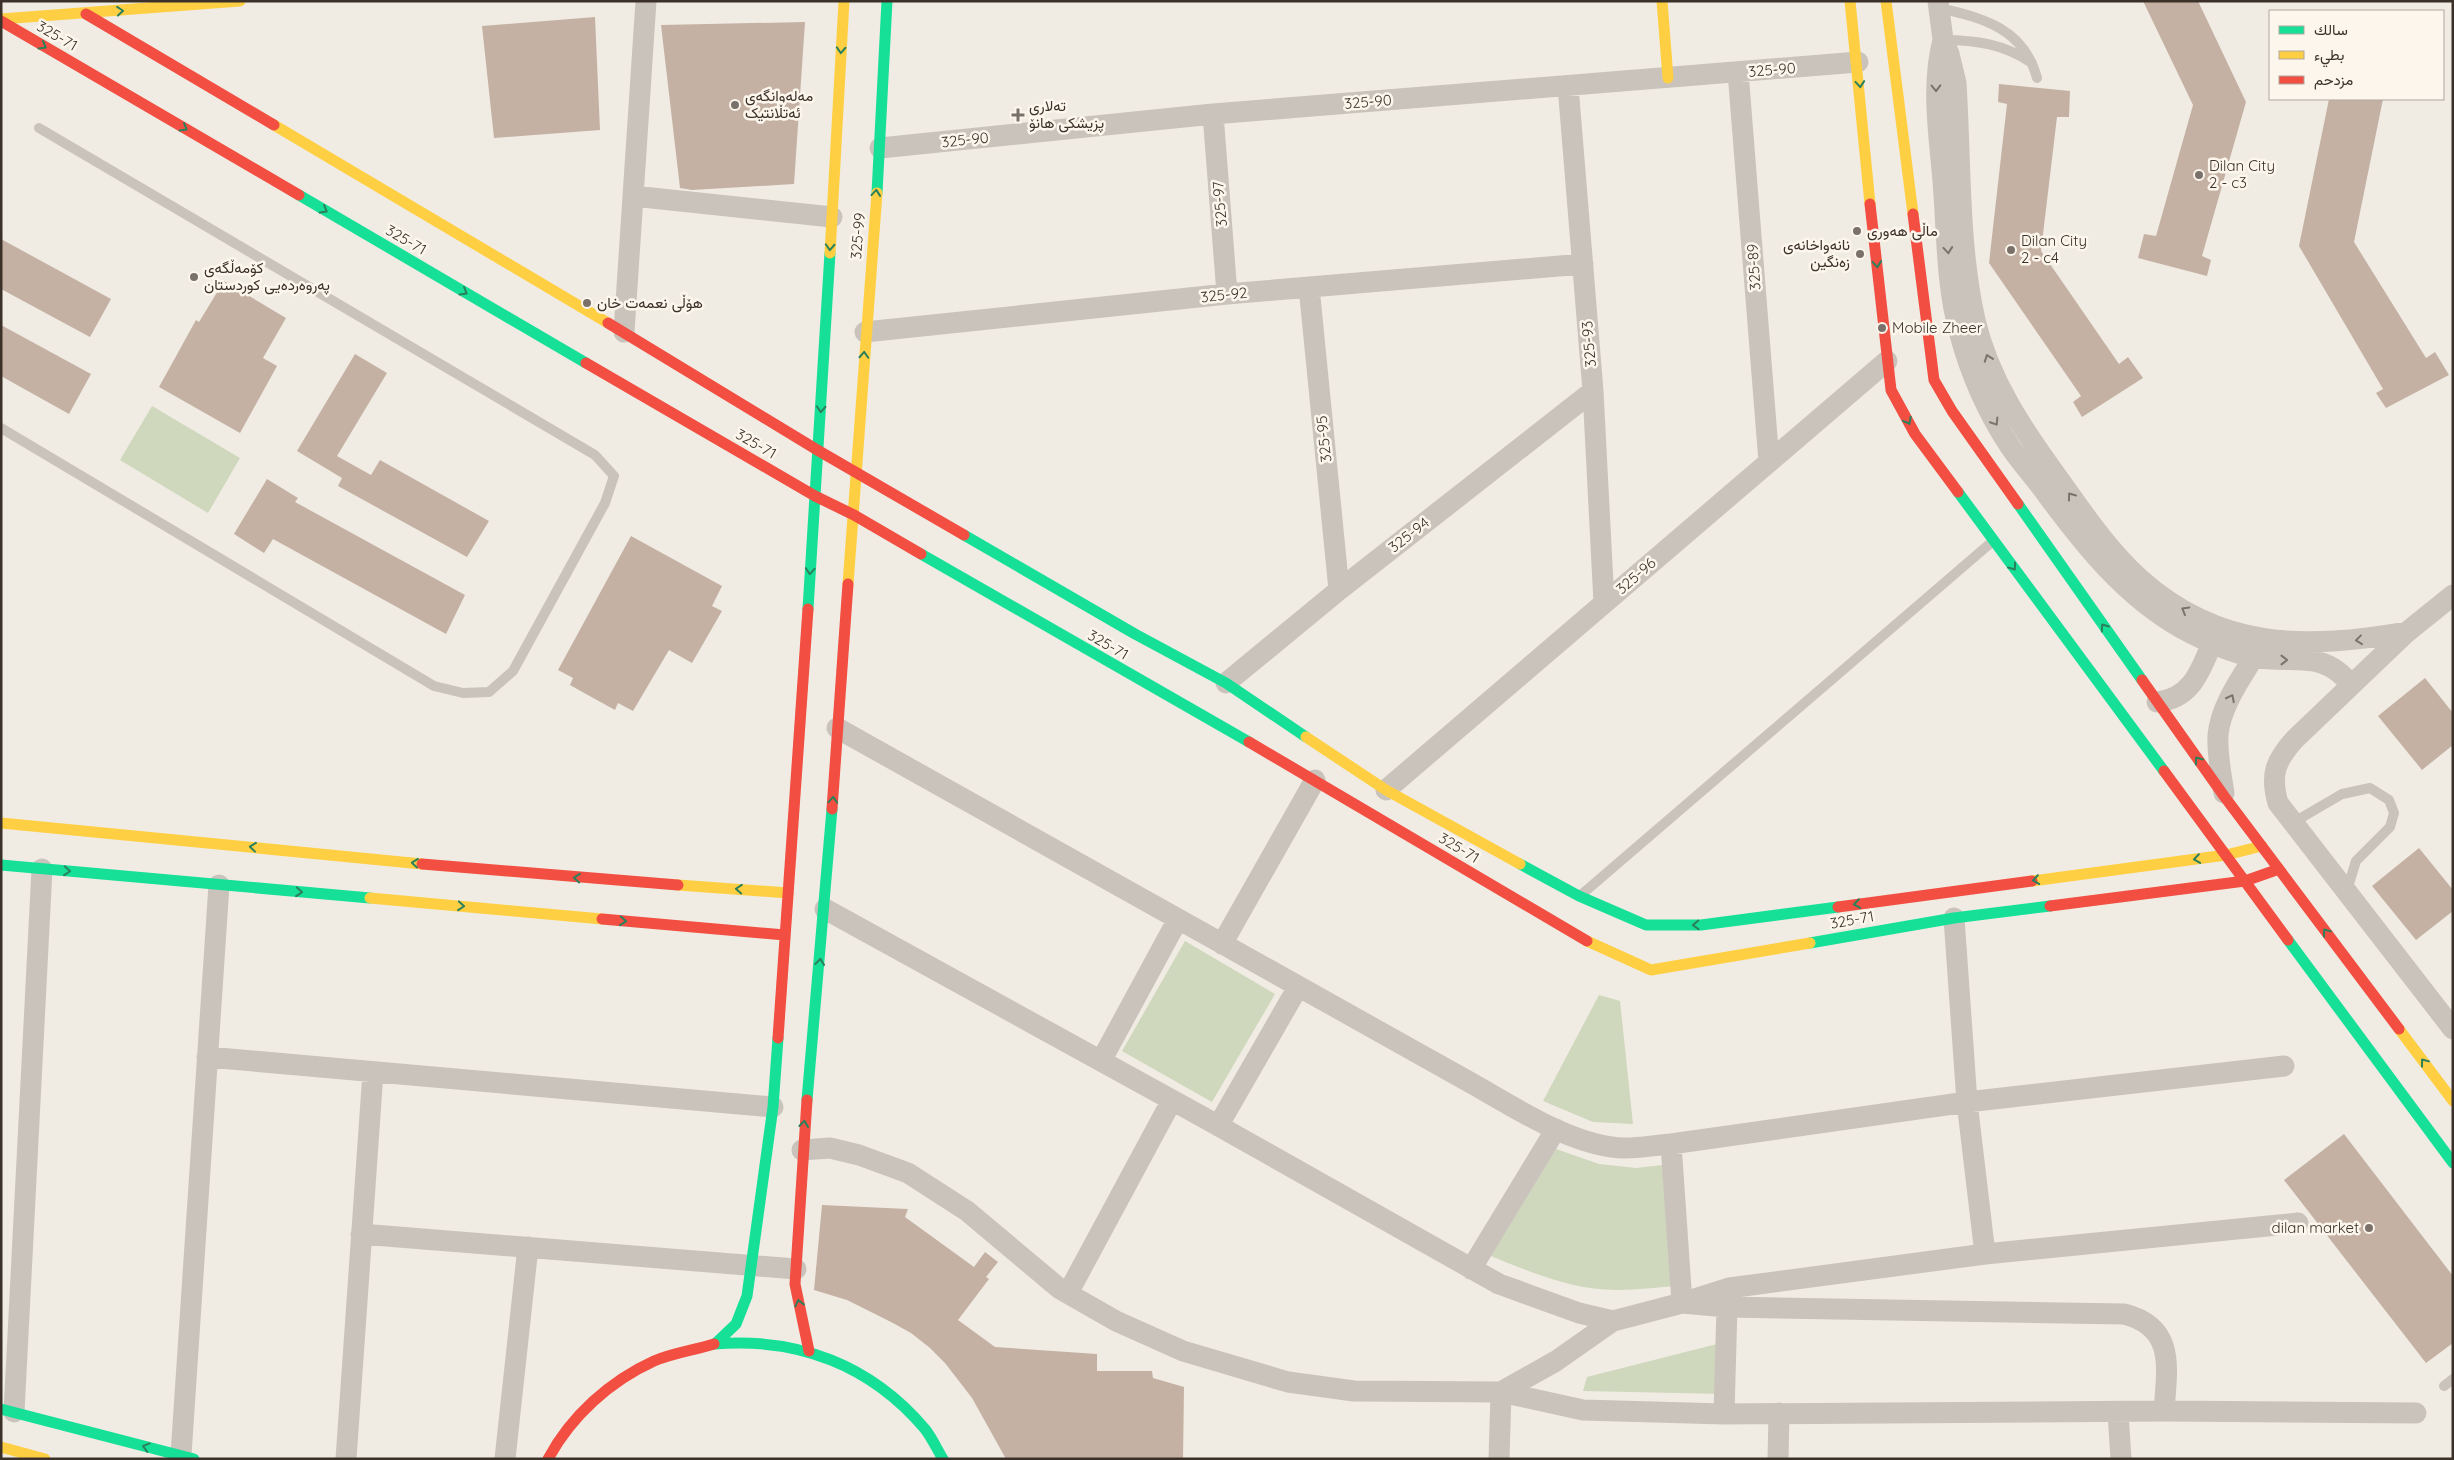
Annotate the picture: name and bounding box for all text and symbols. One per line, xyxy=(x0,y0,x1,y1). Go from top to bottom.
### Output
one-way arrow xyxy=(116,6,124,17)
legend xyxy=(2269,10,2444,100)
street label: 325-71 xyxy=(33,16,81,55)
text: سالك xyxy=(2314,20,2348,39)
one-way arrow xyxy=(38,40,47,50)
text: بطيء xyxy=(2314,45,2344,68)
one-way arrow xyxy=(836,46,847,54)
street label: 325-90 xyxy=(1747,58,1797,81)
text: مزدحم xyxy=(2314,70,2353,90)
one-way arrow xyxy=(1854,81,1865,89)
one-way arrow xyxy=(1931,84,1941,92)
place label: مەلەوانگەی ئەتڵانتیک xyxy=(745,86,813,122)
street label: 325-90 xyxy=(1343,90,1393,113)
place label: تەلاری پزیشکی هانۆ xyxy=(1029,96,1104,133)
marker: مەلەوانگەی ئەتڵانتیک xyxy=(729,99,741,111)
marker: تەلاری پزیشکی هانۆ xyxy=(1011,108,1025,122)
one-way arrow xyxy=(178,121,187,131)
street label: 325-90 xyxy=(940,128,990,151)
place label: Dilan City 2 - c3 xyxy=(2209,156,2275,192)
marker: Dilan City 2 - c3 xyxy=(2193,169,2205,181)
street label: 325-97 xyxy=(1208,180,1231,228)
one-way arrow xyxy=(870,189,881,197)
one-way arrow xyxy=(319,203,328,213)
street label: 325-99 xyxy=(846,212,869,260)
street label: 325-71 xyxy=(382,220,430,259)
place label: ماڵی هەوری xyxy=(1867,221,1938,241)
marker: ماڵی هەوری xyxy=(1851,225,1863,237)
place label: Dilan City 2 - c4 xyxy=(2021,231,2087,267)
place label: نانەواخانەی زەنگین xyxy=(1783,235,1850,272)
one-way arrow xyxy=(824,243,835,251)
street label: 325-89 xyxy=(1742,243,1765,291)
marker: Dilan City 2 - c4 xyxy=(2005,244,2017,256)
one-way arrow xyxy=(1942,246,1953,254)
marker: نانەواخانەی زەنگین xyxy=(1854,248,1866,260)
place label: كۆمەڵگەی پەروەردەیی كوردستان xyxy=(204,258,330,295)
one-way arrow xyxy=(1871,260,1882,268)
marker: كۆمەڵگەی پەروەردەیی كوردستان xyxy=(188,271,200,283)
street label: 325-92 xyxy=(1200,283,1248,306)
one-way arrow xyxy=(459,285,468,295)
place label: هۆڵی نعمەت خان xyxy=(597,293,703,313)
marker: هۆڵی نعمەت خان xyxy=(581,297,593,309)
place label: Mobile Zheer xyxy=(1892,318,1983,337)
street label: 325-93 xyxy=(1577,320,1600,368)
marker: Mobile Zheer xyxy=(1876,322,1888,334)
one-way arrow xyxy=(858,351,869,359)
one-way arrow xyxy=(1984,354,1994,363)
one-way arrow xyxy=(815,406,826,414)
street label: 325-95 xyxy=(1312,415,1335,463)
one-way arrow xyxy=(1902,416,1912,425)
one-way arrow xyxy=(1989,416,1998,425)
street label: 325-71 xyxy=(732,424,780,463)
one-way arrow xyxy=(2068,493,2077,502)
street label: 325-94 xyxy=(1385,513,1433,556)
street label: 325-96 xyxy=(1612,553,1660,598)
one-way arrow xyxy=(2007,561,2016,571)
one-way arrow xyxy=(804,568,815,576)
one-way arrow xyxy=(2181,607,2190,617)
one-way arrow xyxy=(2101,623,2110,633)
street label: 325-71 xyxy=(1084,625,1132,664)
one-way arrow xyxy=(2354,634,2363,644)
one-way arrow xyxy=(2281,655,2289,665)
one-way arrow xyxy=(2225,694,2235,703)
one-way arrow xyxy=(2195,756,2204,765)
one-way arrow xyxy=(827,796,838,804)
street label: 325-71 xyxy=(1435,828,1483,867)
one-way arrow xyxy=(249,842,257,853)
one-way arrow xyxy=(2193,853,2201,864)
one-way arrow xyxy=(411,858,419,869)
one-way arrow xyxy=(64,865,72,876)
one-way arrow xyxy=(573,872,581,883)
one-way arrow xyxy=(2032,875,2040,885)
one-way arrow xyxy=(735,884,743,895)
one-way arrow xyxy=(295,886,303,897)
one-way arrow xyxy=(1853,898,1861,909)
one-way arrow xyxy=(457,900,465,911)
street label: 325-71 xyxy=(1829,906,1875,933)
one-way arrow xyxy=(619,915,627,926)
one-way arrow xyxy=(1692,919,1700,930)
one-way arrow xyxy=(2324,929,2332,938)
one-way arrow xyxy=(814,958,825,966)
one-way arrow xyxy=(2421,1059,2429,1068)
one-way arrow xyxy=(798,1120,809,1128)
place label: dilan market xyxy=(2272,1218,2359,1237)
marker: dilan market xyxy=(2363,1222,2375,1234)
one-way arrow xyxy=(794,1299,805,1308)
one-way arrow xyxy=(143,1442,151,1452)

